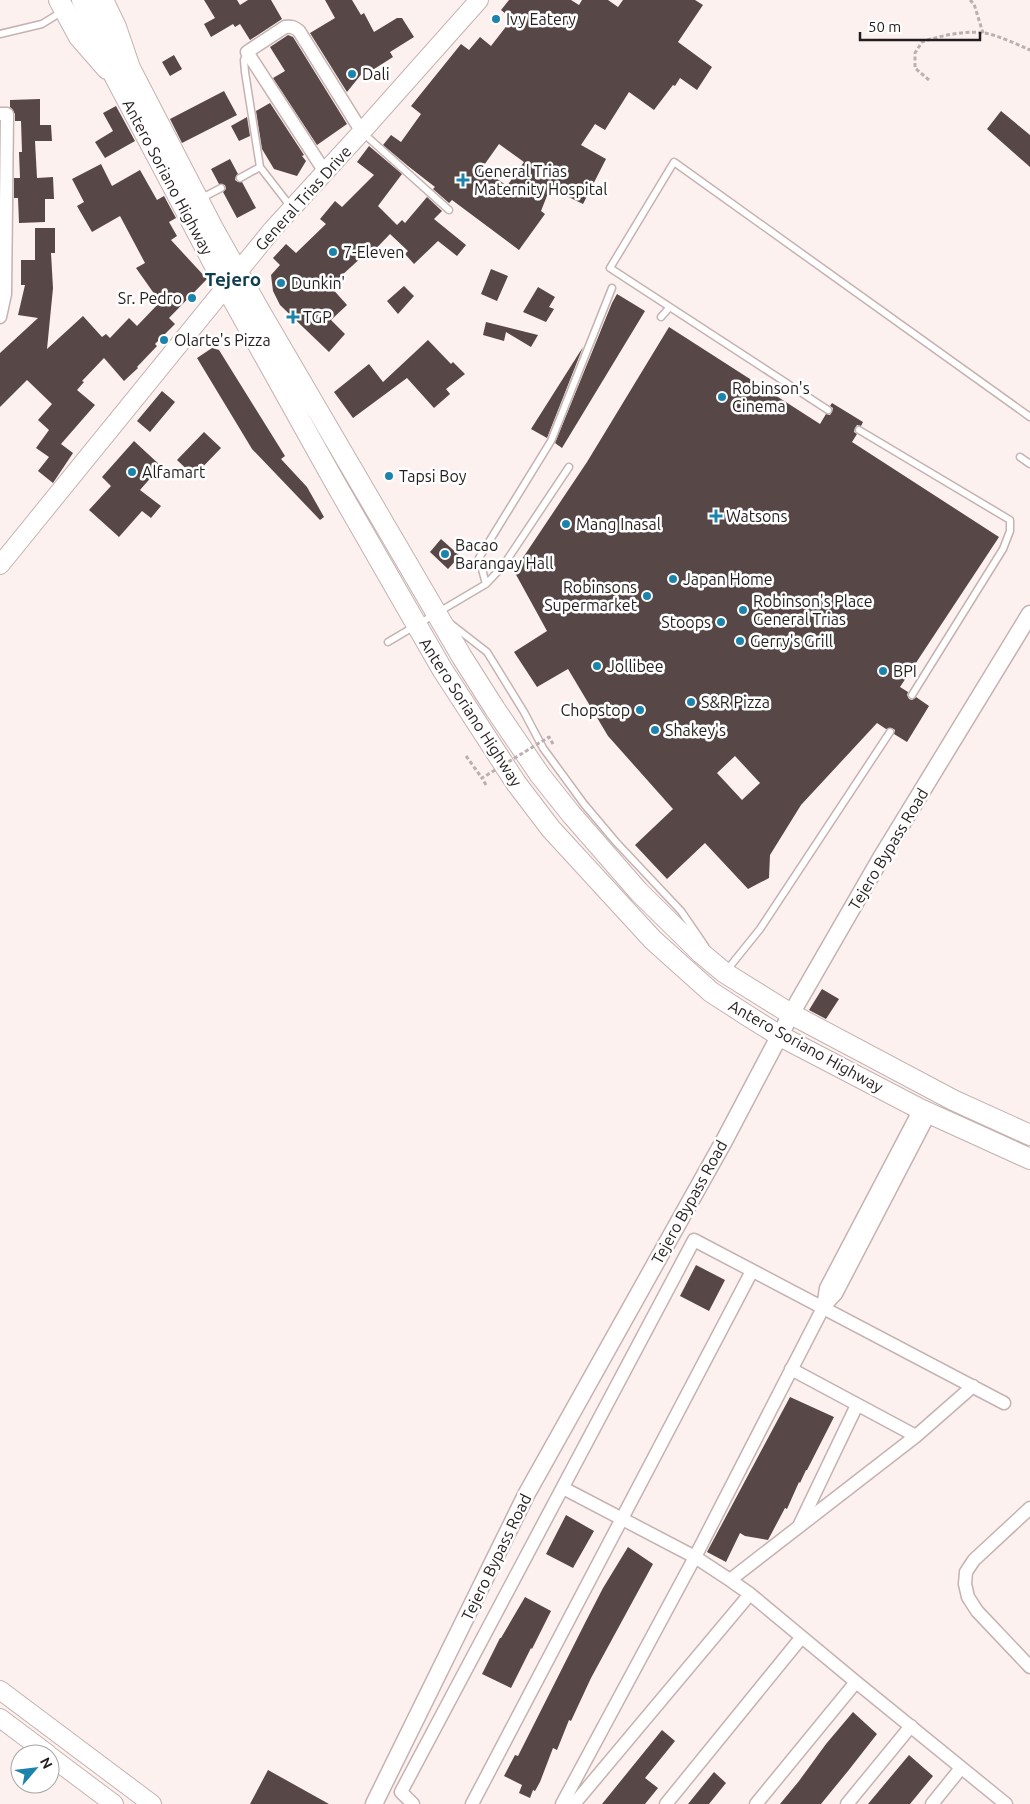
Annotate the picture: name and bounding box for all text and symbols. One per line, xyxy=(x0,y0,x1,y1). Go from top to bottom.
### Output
place label: Ivy Eatery xyxy=(506,10,576,28)
scale bar xyxy=(860,10,980,42)
marker: Ivy Eatery xyxy=(490,13,502,25)
text: 50 m xyxy=(868,18,901,35)
place label: Dali xyxy=(362,65,390,83)
marker: Dali xyxy=(346,68,358,80)
street label: Antero Soriano Highway xyxy=(119,96,217,258)
street label: General Trias Drive xyxy=(251,142,355,254)
place label: General Trias Maternity Hospital xyxy=(474,162,607,198)
marker: General Trias Maternity Hospital xyxy=(456,173,470,187)
place label: 7-Eleven xyxy=(343,243,404,261)
marker: 7-Eleven xyxy=(327,246,339,258)
district label: Tejero xyxy=(205,268,261,290)
place label: Dunkin' xyxy=(291,274,345,292)
marker: Dunkin' xyxy=(275,277,287,289)
place label: Sr. Pedro xyxy=(118,289,182,307)
marker: Sr. Pedro xyxy=(186,292,198,304)
place label: TGP xyxy=(303,308,332,326)
marker: TGP xyxy=(287,311,299,323)
place label: Olarte's Pizza xyxy=(174,331,271,349)
marker: Olarte's Pizza xyxy=(158,334,170,346)
place label: Robinson's Cinema xyxy=(732,379,810,415)
marker: Robinson's Cinema xyxy=(716,391,728,403)
place label: Alfamart xyxy=(142,463,206,481)
marker: Alfamart xyxy=(126,466,138,478)
place label: Tapsi Boy xyxy=(399,467,467,485)
marker: Tapsi Boy xyxy=(383,470,395,482)
place label: Watsons xyxy=(726,507,787,525)
marker: Watsons xyxy=(710,510,722,522)
place label: Mang Inasal xyxy=(576,515,661,533)
marker: Mang Inasal xyxy=(560,518,572,530)
place label: Bacao Barangay Hall xyxy=(455,536,553,572)
marker: Bacao Barangay Hall xyxy=(439,548,451,560)
place label: Japan Home xyxy=(683,570,773,588)
marker: Japan Home xyxy=(667,573,679,585)
place label: Robinsons Supermarket xyxy=(544,578,638,614)
marker: Robinsons Supermarket xyxy=(641,590,653,602)
place label: Robinson's Place General Trias xyxy=(753,592,873,628)
marker: Robinson's Place General Trias xyxy=(737,604,749,616)
place label: Stoops xyxy=(661,613,711,631)
marker: Stoops xyxy=(715,616,727,628)
place label: Gerry's Grill xyxy=(750,632,833,650)
street label: Antero Soriano Highway xyxy=(416,634,526,790)
marker: Gerry's Grill xyxy=(734,635,746,647)
place label: Jollibee xyxy=(607,657,664,675)
marker: Jollibee xyxy=(591,660,603,672)
place label: BPI xyxy=(893,662,917,680)
marker: BPI xyxy=(877,665,889,677)
place label: S&R Pizza xyxy=(701,693,770,711)
marker: S&R Pizza xyxy=(685,696,697,708)
place label: Chopstop xyxy=(560,701,630,719)
marker: Chopstop xyxy=(634,704,646,716)
place label: Shakey's xyxy=(665,721,726,739)
marker: Shakey's xyxy=(649,724,661,736)
street label: Tejero Bypass Road xyxy=(845,785,931,913)
street label: Antero Soriano Highway xyxy=(726,996,886,1096)
street label: Tejero Bypass Road xyxy=(648,1137,730,1267)
street label: Tejero Bypass Road xyxy=(458,1491,534,1623)
north arrow xyxy=(10,1744,60,1794)
text: N xyxy=(37,1755,56,1771)

